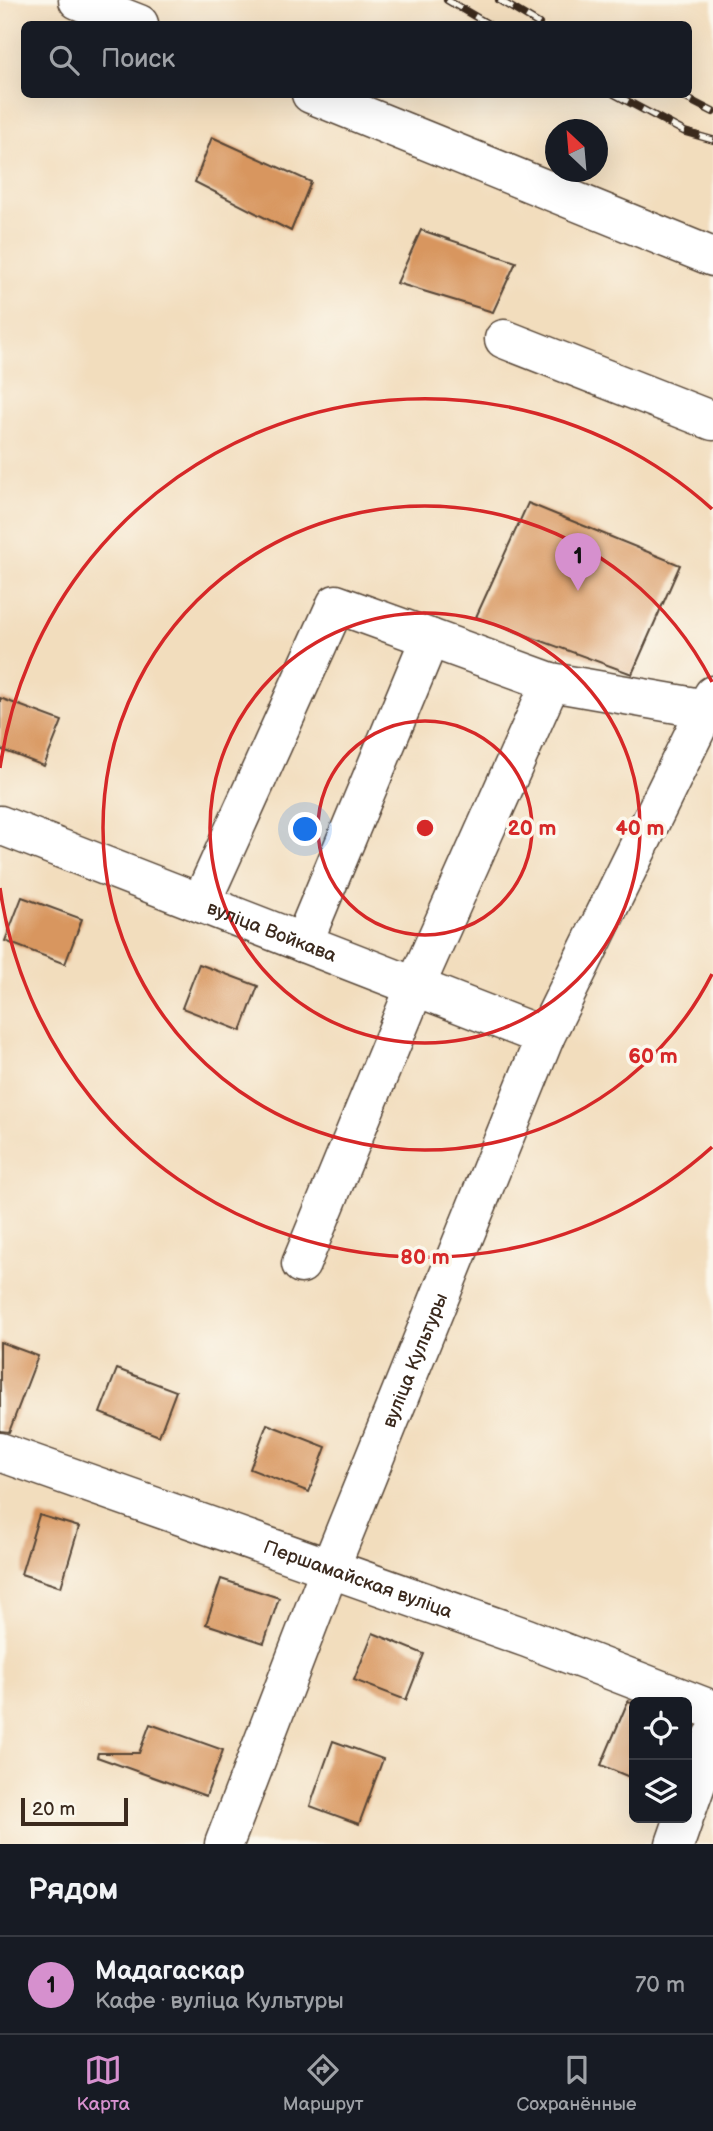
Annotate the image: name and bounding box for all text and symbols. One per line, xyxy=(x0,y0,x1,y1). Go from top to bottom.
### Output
search box xyxy=(21,21,692,98)
icon: search xyxy=(45,41,83,79)
text: Поиск xyxy=(101,44,175,75)
north arrow xyxy=(545,119,608,182)
pin: 1 xyxy=(555,533,601,591)
your location xyxy=(288,812,322,846)
centre of rings xyxy=(413,816,437,840)
text: 20 m xyxy=(508,816,556,841)
text: 40 m xyxy=(615,816,665,841)
street label: вуліца Войкава xyxy=(204,897,340,968)
text: 60 m xyxy=(628,1044,678,1069)
text: 80 m xyxy=(400,1245,450,1270)
street label: вуліца Культуры xyxy=(378,1290,453,1431)
street label: Першамайская вуліца xyxy=(260,1536,455,1624)
map controls xyxy=(629,1697,692,1823)
button: locate xyxy=(629,1697,692,1760)
button: layers xyxy=(629,1760,692,1823)
scale bar xyxy=(21,1795,128,1827)
text: 20 m xyxy=(32,1798,75,1821)
text: Рядом xyxy=(28,1872,118,1908)
text: Мадагаскар xyxy=(95,1956,245,1987)
text: 1 xyxy=(46,1971,56,1999)
text: 70 m xyxy=(635,1971,685,1999)
text: Кафе · вуліца Культуры xyxy=(95,1987,344,2015)
tab: Карта xyxy=(76,2051,130,2116)
tab: Маршрут xyxy=(283,2051,364,2116)
tab: Сохранённые xyxy=(517,2051,637,2116)

